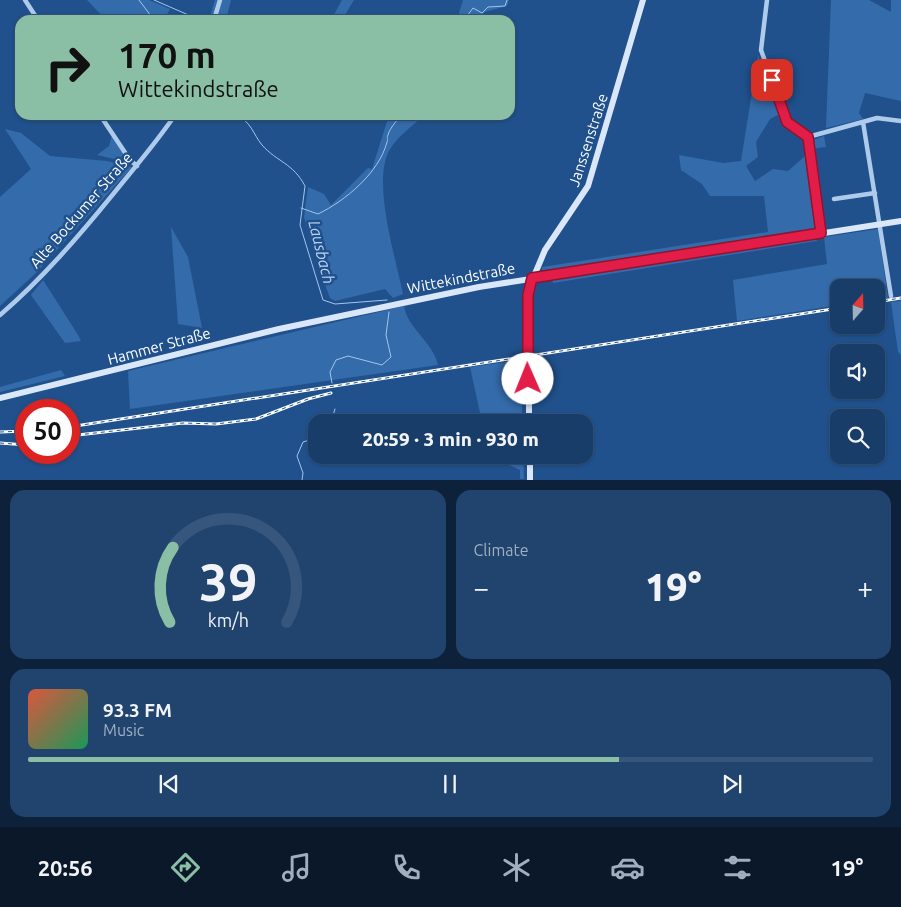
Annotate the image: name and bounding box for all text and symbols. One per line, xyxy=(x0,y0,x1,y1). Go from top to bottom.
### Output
icon: right xyxy=(35,35,100,100)
text: 170 m xyxy=(118,35,216,75)
pin xyxy=(751,59,793,101)
icon: arrive xyxy=(758,66,786,94)
text: Wittekindstraße xyxy=(118,76,279,101)
street label: Janssenstraße xyxy=(565,91,611,189)
street label: Alte Bockumer Straße xyxy=(26,149,136,271)
water label: Lausbach xyxy=(305,218,339,286)
street label: Wittekindstraße xyxy=(406,259,516,297)
north arrow xyxy=(830,279,885,334)
map controls xyxy=(830,279,885,464)
street label: Hammer Straße xyxy=(106,324,212,368)
button: sound xyxy=(830,344,885,399)
position arrow xyxy=(501,352,553,404)
speed limit sign: 50 xyxy=(15,399,80,464)
button: search xyxy=(830,409,885,464)
text: 20:59 · 3 min · 930 m xyxy=(362,428,539,450)
text: Climate xyxy=(474,541,529,559)
text: 39 xyxy=(198,553,257,611)
text: 19° xyxy=(645,566,702,608)
text: − xyxy=(474,572,489,603)
text: + xyxy=(857,572,873,603)
text: km/h xyxy=(207,610,248,630)
text: 93.3 FM xyxy=(103,699,172,721)
text: Music xyxy=(103,721,144,739)
icon: previous xyxy=(155,770,183,798)
icon: pause xyxy=(436,770,464,798)
icon: next xyxy=(718,770,746,798)
icon: directions xyxy=(168,850,203,885)
icon: music xyxy=(279,850,314,885)
icon: phone xyxy=(389,850,424,885)
icon: climate xyxy=(499,850,534,885)
icon: car xyxy=(610,850,645,885)
icon: filters xyxy=(720,850,755,885)
text: 20:56 xyxy=(38,855,93,880)
text: 19° xyxy=(831,855,863,880)

